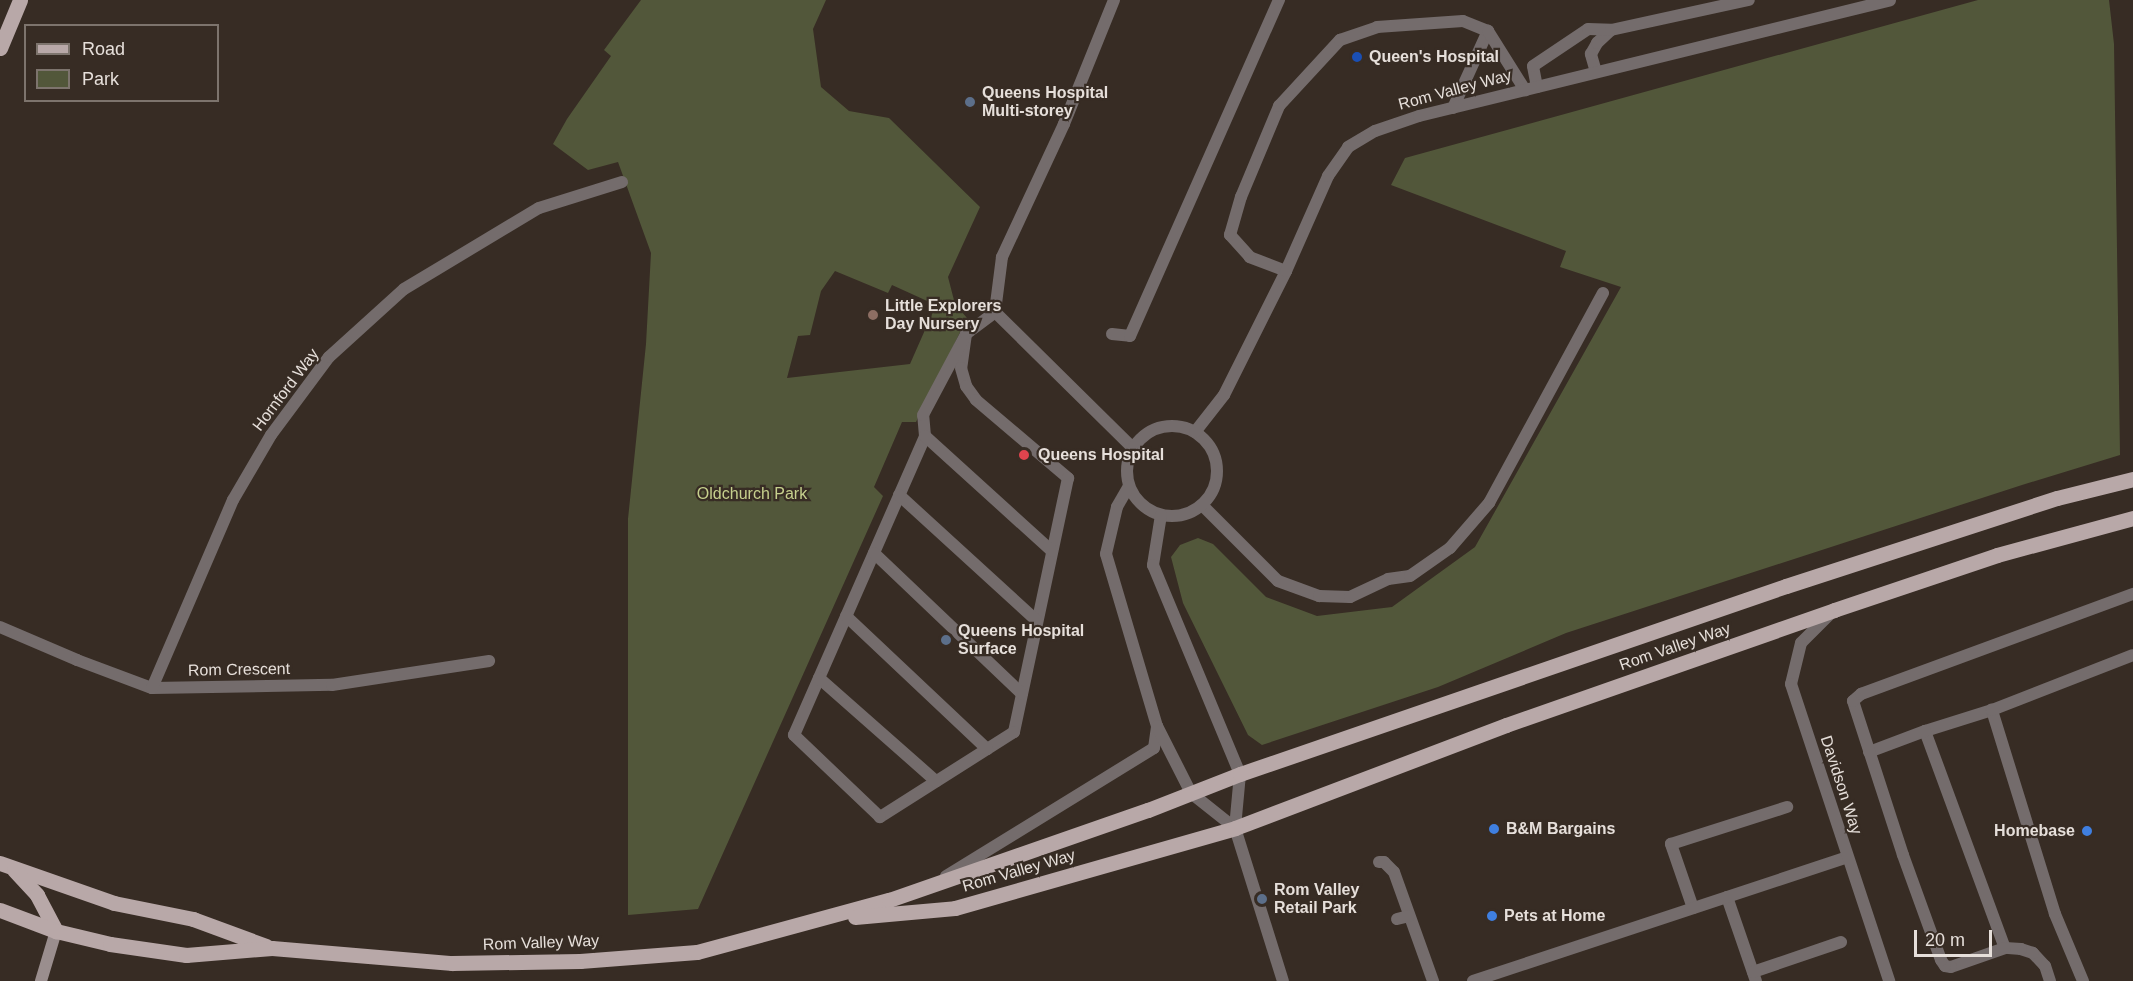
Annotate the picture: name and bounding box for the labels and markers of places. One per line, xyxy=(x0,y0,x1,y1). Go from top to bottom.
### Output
place label: Queen's Hospital xyxy=(1369,47,1499,67)
marker: Queen's Hospital xyxy=(1350,50,1364,64)
place label: Queens Hospital Multi-storey xyxy=(982,83,1108,121)
marker: Queens Hospital Multi-storey xyxy=(963,95,977,109)
place label: Little Explorers Day Nursery xyxy=(885,296,1001,334)
marker: Little Explorers Day Nursery xyxy=(866,308,880,322)
place label: Queens Hospital xyxy=(1038,445,1164,465)
marker: Queens Hospital xyxy=(1015,446,1033,464)
place label: Queens Hospital Surface xyxy=(958,621,1084,659)
marker: Queens Hospital Surface xyxy=(939,633,953,647)
place label: B&M Bargains xyxy=(1506,819,1615,839)
place label: Homebase xyxy=(1994,821,2075,841)
marker: B&M Bargains xyxy=(1487,822,1501,836)
marker: Homebase xyxy=(2080,824,2094,838)
place label: Rom Valley Retail Park xyxy=(1274,880,1359,918)
marker: Rom Valley Retail Park xyxy=(1255,892,1269,906)
place label: Pets at Home xyxy=(1504,906,1605,926)
marker: Pets at Home xyxy=(1485,909,1499,923)

